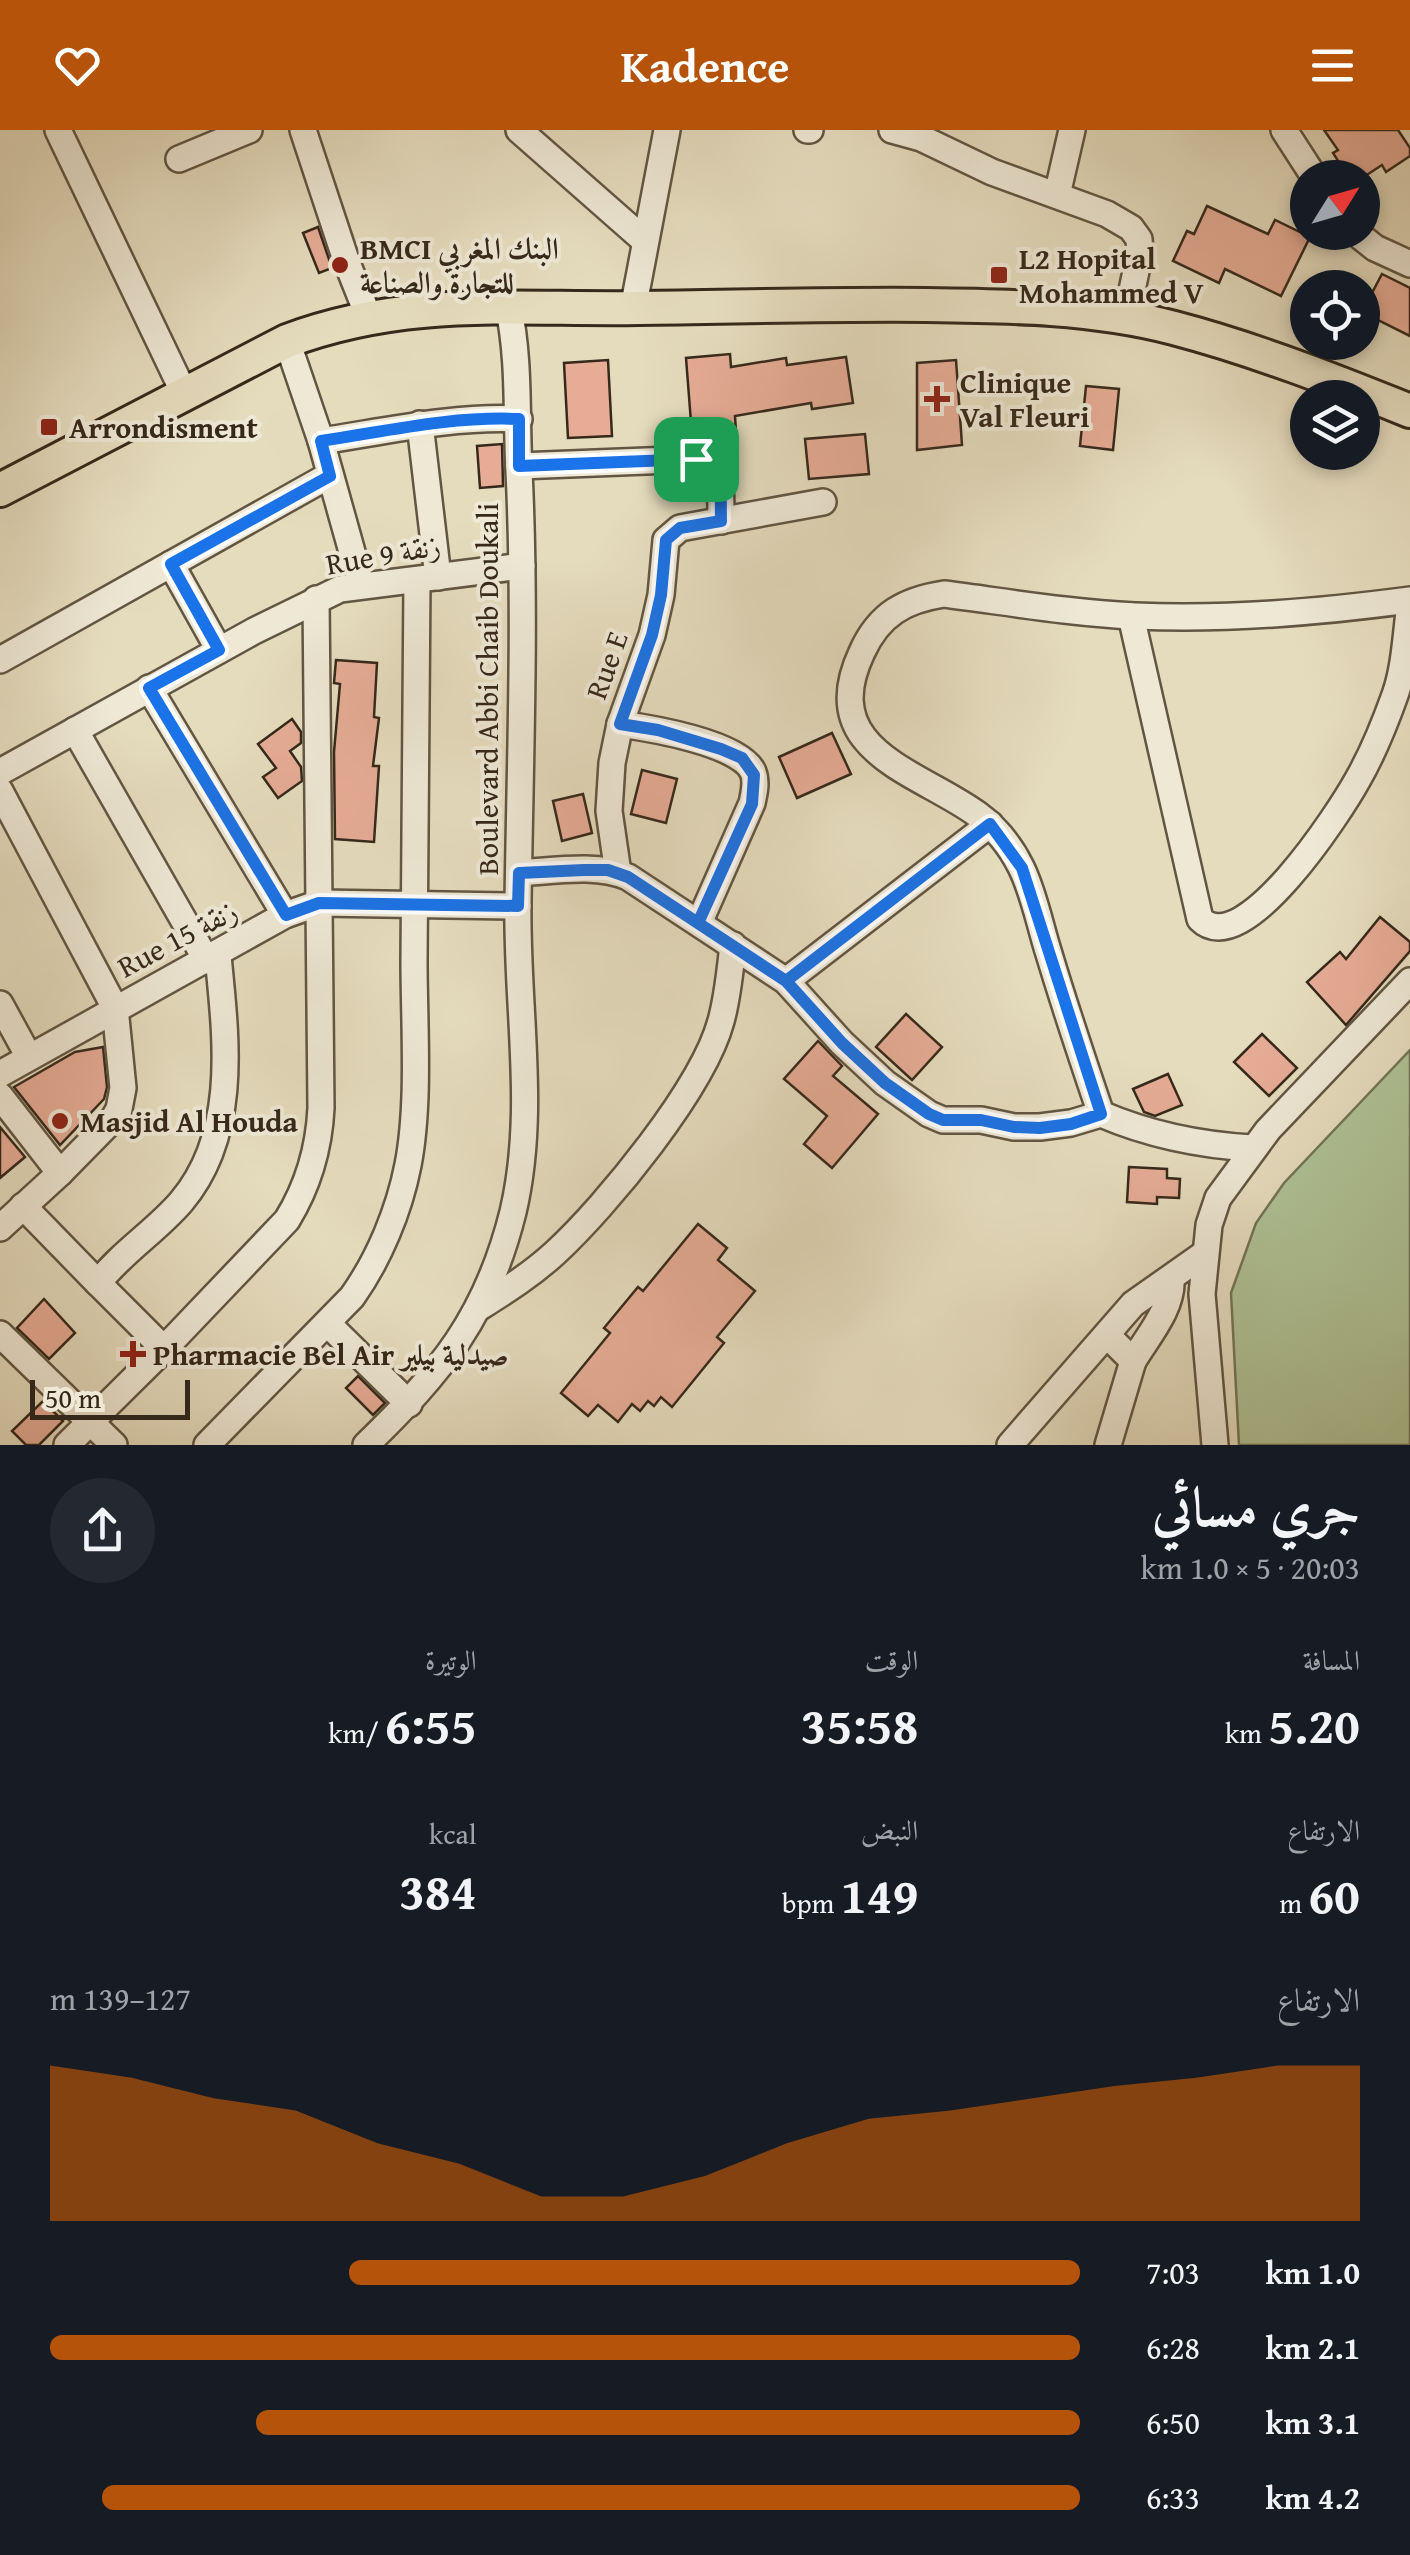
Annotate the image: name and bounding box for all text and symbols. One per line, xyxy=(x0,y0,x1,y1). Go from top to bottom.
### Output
text: Kadence xyxy=(621,33,789,98)
icon: heart xyxy=(50,38,105,93)
icon: menu xyxy=(1305,38,1360,93)
north arrow xyxy=(1290,160,1380,250)
map controls xyxy=(1290,160,1380,470)
place label: BMCI البنك المغربي للتجارة والصناعة xyxy=(360,226,559,304)
place label: L2 Hopital Mohammed V xyxy=(1019,236,1204,314)
marker: BMCI البنك المغربي للتجارة والصناعة xyxy=(329,254,351,276)
marker: L2 Hopital Mohammed V xyxy=(988,264,1010,286)
button: locate xyxy=(1290,270,1380,360)
place label: Clinique Val Fleuri xyxy=(960,360,1089,438)
button: layers xyxy=(1290,380,1380,470)
marker: Clinique Val Fleuri xyxy=(924,386,950,412)
place label: Arrondisment xyxy=(69,405,259,449)
marker: Arrondisment xyxy=(38,416,60,438)
pin xyxy=(654,417,739,502)
icon: arrive xyxy=(669,432,724,487)
street label: Boulevard Abbi Chaib Doukali xyxy=(465,503,509,875)
street label: Rue 9 زنقة xyxy=(322,522,444,586)
street label: Rue E xyxy=(573,625,639,705)
street label: Rue 15 زنقة xyxy=(109,888,245,988)
place label: Masjid Al Houda xyxy=(80,1099,298,1143)
marker: Masjid Al Houda xyxy=(49,1110,71,1132)
place label: Pharmacie Bel Air صيدلية بيلير xyxy=(153,1332,509,1376)
marker: Pharmacie Bel Air صيدلية بيلير xyxy=(122,1343,144,1365)
scale bar xyxy=(30,1375,190,1420)
text: 50 m xyxy=(45,1377,101,1418)
text: جري مسائي xyxy=(1152,1466,1360,1546)
button: share xyxy=(50,1478,155,1583)
text: 20:03 · 5 × 1.0 km xyxy=(1141,1544,1360,1591)
text: الوتيرة xyxy=(425,1639,477,1680)
text: الوقت xyxy=(865,1639,918,1680)
text: المسافة xyxy=(1303,1639,1360,1680)
text: 6:55 xyxy=(385,1688,477,1761)
text: 35:58 xyxy=(801,1688,918,1761)
text: 5.20 xyxy=(1268,1688,1360,1761)
text: /km xyxy=(328,1712,385,1753)
text: km xyxy=(1225,1712,1268,1753)
text: النبض xyxy=(861,1809,918,1850)
text: الارتفاع xyxy=(1287,1809,1360,1850)
text: kcal xyxy=(429,1813,477,1854)
text: 384 xyxy=(399,1854,477,1927)
text: 149 xyxy=(841,1858,918,1931)
text: 60 xyxy=(1308,1858,1360,1931)
text: bpm xyxy=(782,1882,841,1923)
text: m xyxy=(1279,1882,1308,1923)
text: 127–139 m xyxy=(50,1975,191,2022)
text: الارتفاع xyxy=(1277,1976,1360,2023)
text: 7:03 xyxy=(1146,2249,1200,2296)
text: 1.0 km xyxy=(1265,2249,1360,2296)
text: 6:28 xyxy=(1146,2324,1200,2371)
text: 2.1 km xyxy=(1265,2324,1360,2371)
text: 6:50 xyxy=(1146,2399,1200,2446)
text: 3.1 km xyxy=(1265,2399,1360,2446)
text: 6:33 xyxy=(1146,2474,1200,2521)
text: 4.2 km xyxy=(1265,2474,1360,2521)

